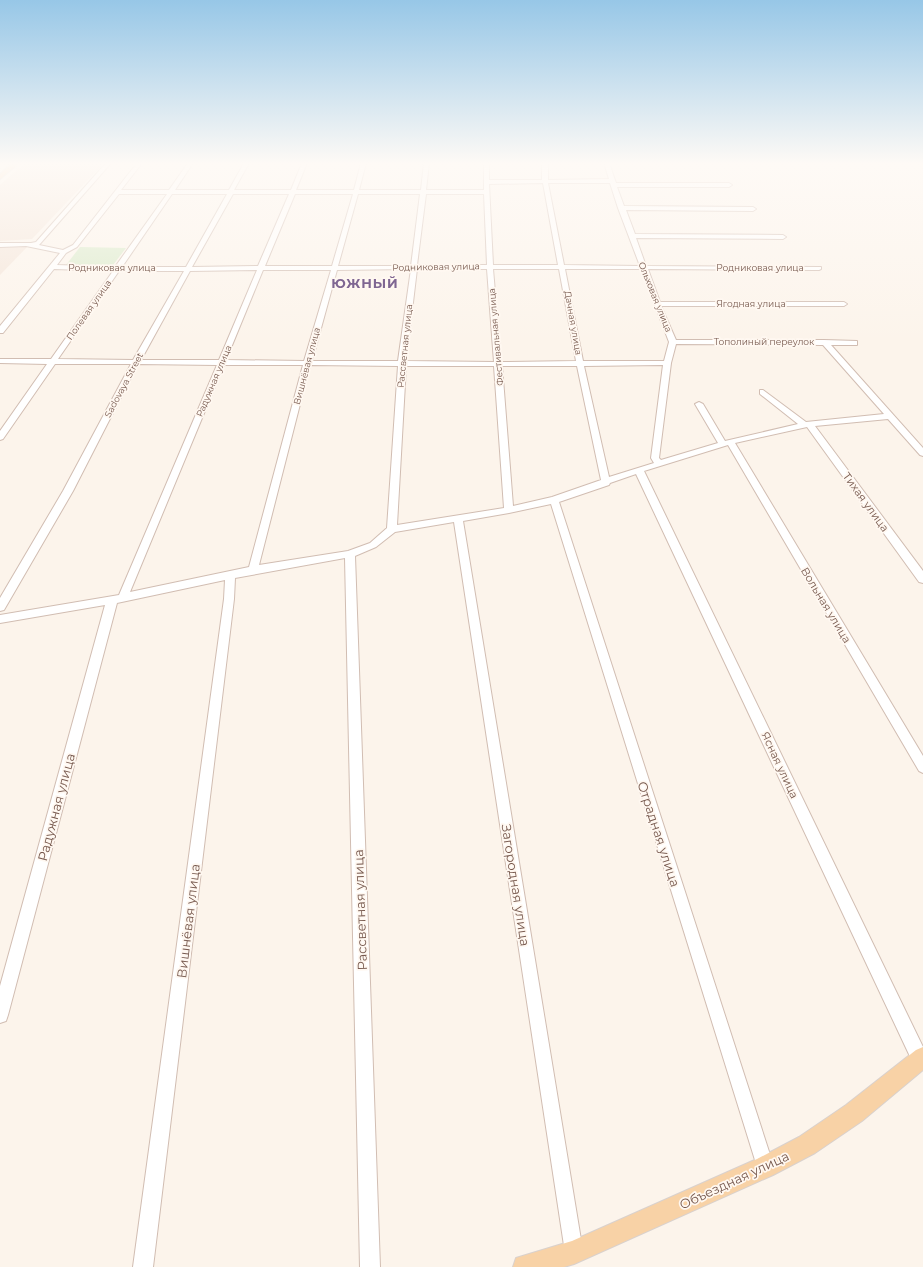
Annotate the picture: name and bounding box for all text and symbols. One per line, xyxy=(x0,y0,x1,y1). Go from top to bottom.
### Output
street label: Родниковая улица xyxy=(392,260,480,273)
street label: Ольховая улица xyxy=(636,260,675,334)
street label: Родниковая улица xyxy=(68,262,156,273)
street label: Родниковая улица xyxy=(716,262,804,273)
district label: ЮЖНЫЙ xyxy=(331,275,399,291)
street label: Полевая улица xyxy=(64,277,113,342)
street label: Фестивальная улица xyxy=(486,288,505,386)
street label: Дачная улица xyxy=(562,290,585,356)
street label: Ягодная улица xyxy=(716,298,786,309)
street label: Рассветная улица xyxy=(395,304,414,388)
street label: Вишнёвая улица xyxy=(291,326,322,406)
street label: Тополиный переулок xyxy=(714,336,815,347)
street label: Радужная улица xyxy=(193,343,234,418)
street label: Sadovaya Street xyxy=(102,350,145,419)
street label: Тихая улица xyxy=(840,470,892,534)
street label: Вольная улица xyxy=(798,565,854,645)
street label: Ясная улица xyxy=(758,729,802,801)
street label: Радужная улица xyxy=(34,751,78,863)
street label: Отрадная улица xyxy=(634,779,684,889)
street label: Загородная улица xyxy=(498,823,534,947)
street label: Рассветная улица xyxy=(350,849,370,971)
street label: Вишнёвая улица xyxy=(173,863,203,979)
street label: Объездная улица xyxy=(677,1148,791,1212)

